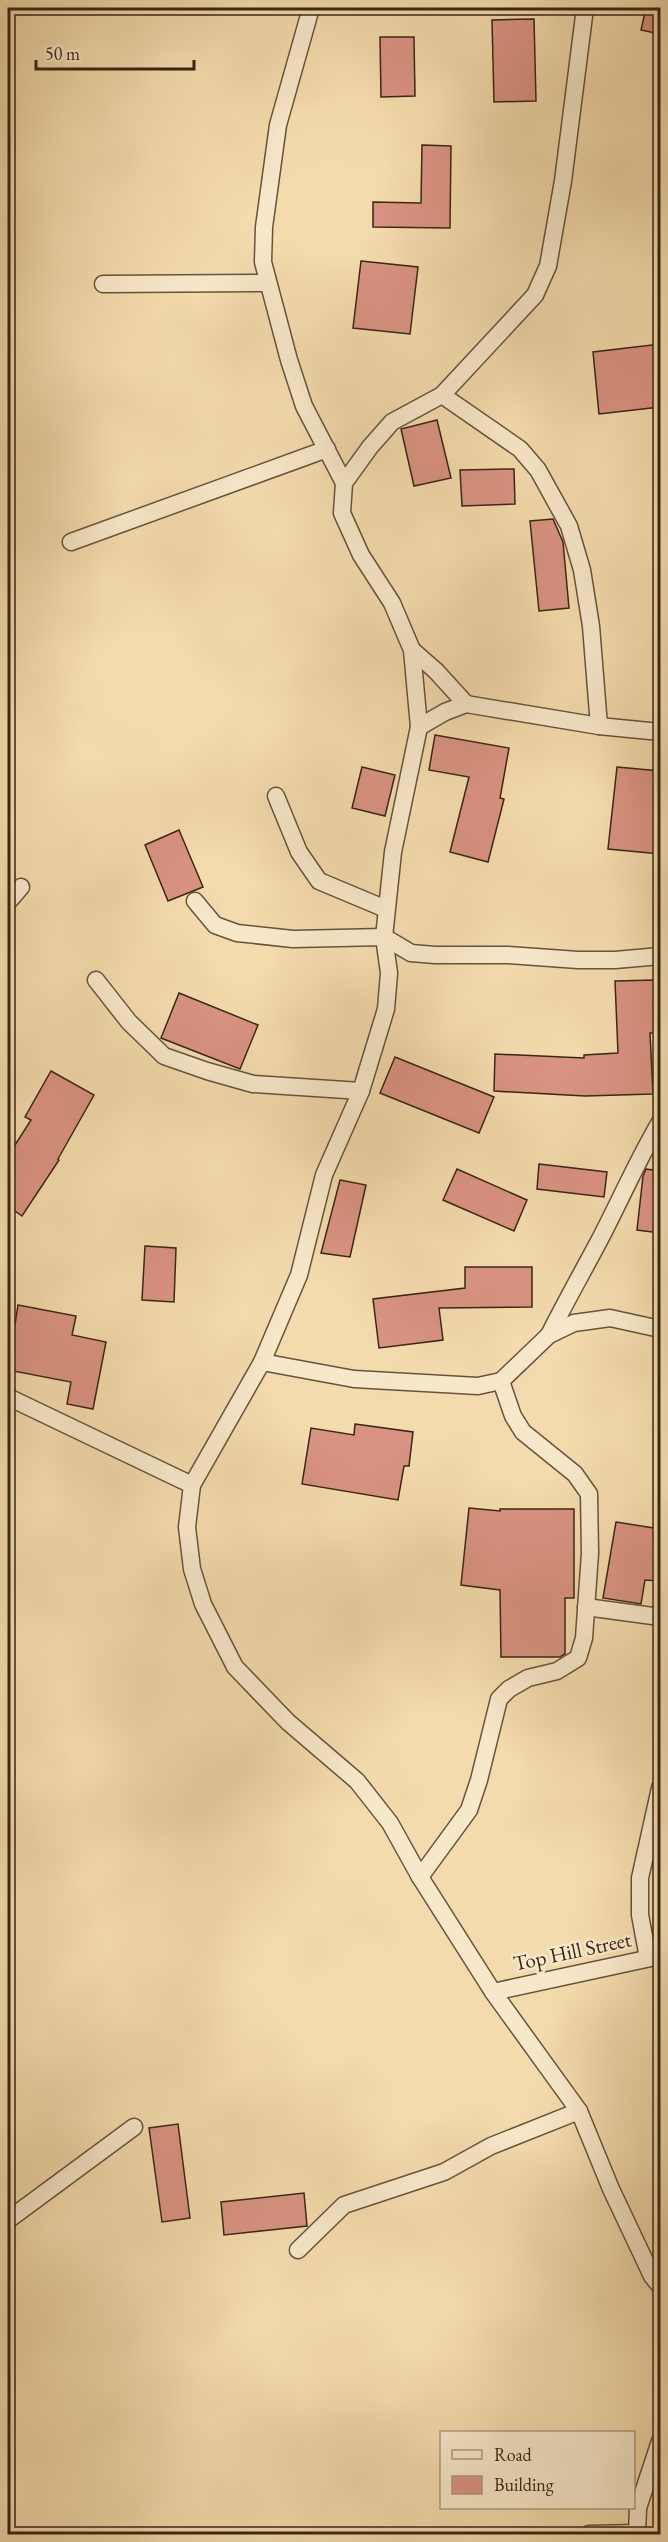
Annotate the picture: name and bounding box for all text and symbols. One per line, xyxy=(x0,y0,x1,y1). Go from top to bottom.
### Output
scale bar xyxy=(36,33,194,71)
text: 50 m xyxy=(45,42,80,65)
street label: Top Hill Street xyxy=(511,1925,634,1977)
legend xyxy=(440,2431,635,2509)
text: Road xyxy=(494,2443,533,2466)
text: Building xyxy=(494,2473,554,2496)

